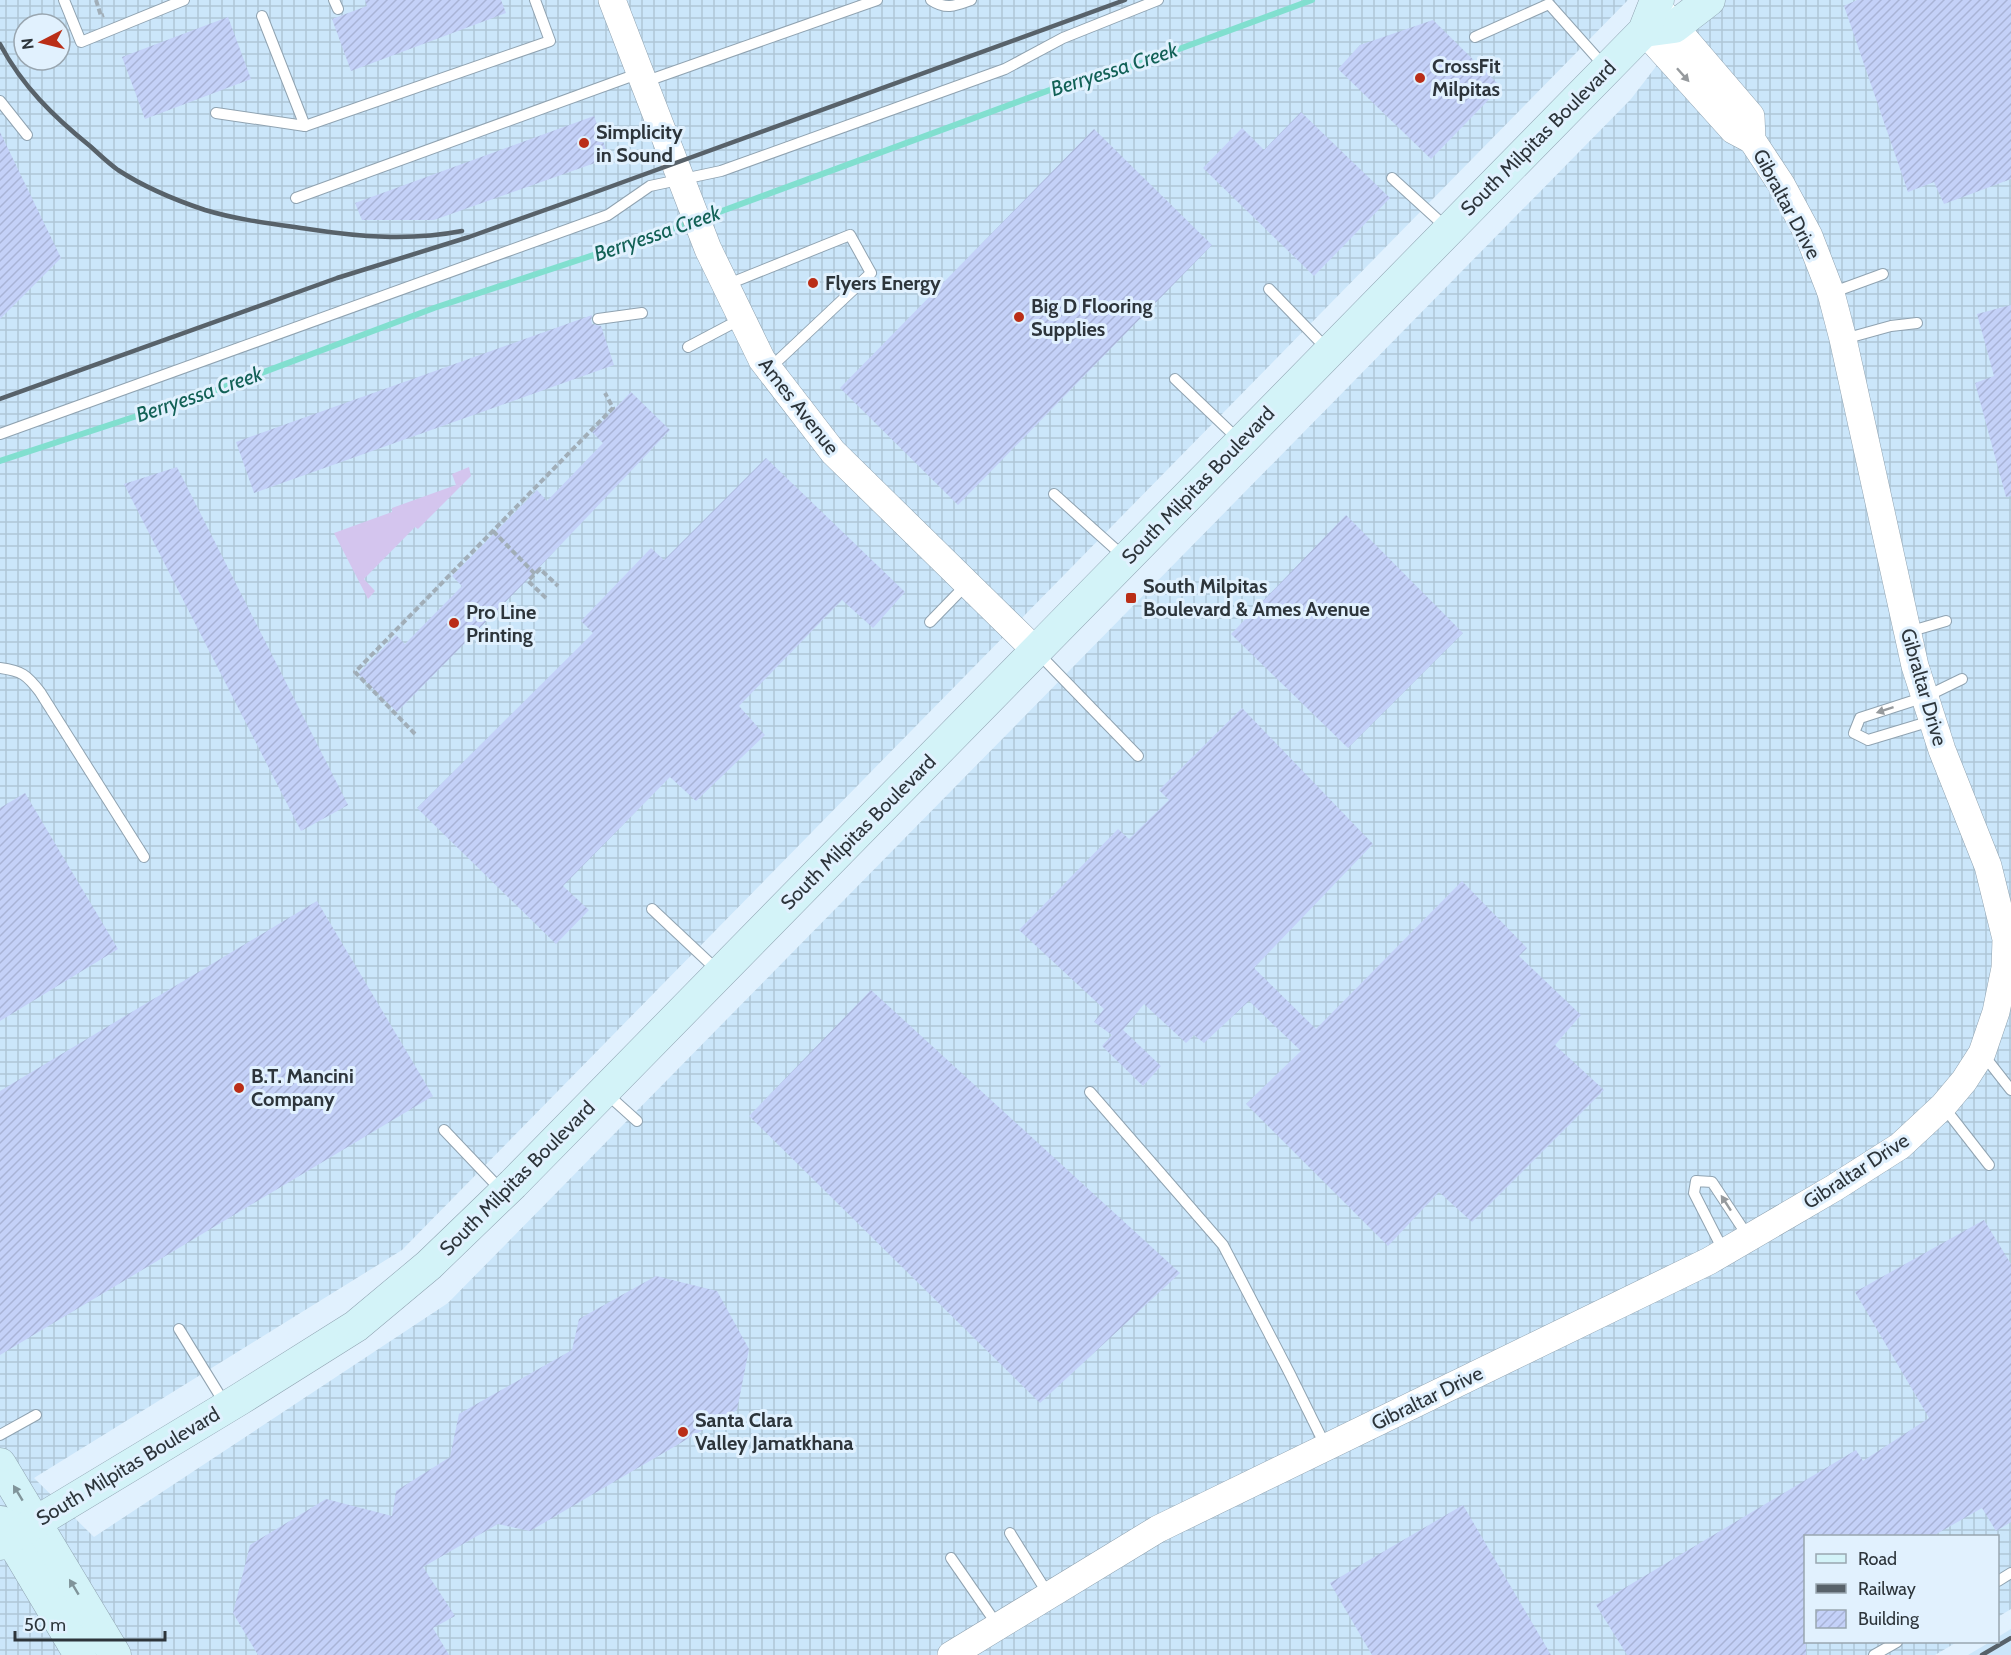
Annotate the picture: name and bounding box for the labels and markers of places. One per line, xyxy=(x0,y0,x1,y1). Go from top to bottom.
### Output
place label: CrossFit Milpitas xyxy=(1432,54,1501,101)
marker: CrossFit Milpitas xyxy=(1413,71,1427,85)
place label: Simplicity in Sound xyxy=(596,120,683,167)
marker: Simplicity in Sound xyxy=(577,136,591,150)
place label: Flyers Energy xyxy=(825,271,941,295)
marker: Flyers Energy xyxy=(806,276,820,290)
place label: Big D Flooring Supplies xyxy=(1031,294,1152,341)
marker: Big D Flooring Supplies xyxy=(1012,310,1026,324)
place label: South Milpitas Boulevard & Ames Avenue xyxy=(1143,574,1370,621)
marker: South Milpitas Boulevard & Ames Avenue xyxy=(1124,591,1138,605)
place label: Pro Line Printing xyxy=(466,600,536,647)
marker: Pro Line Printing xyxy=(447,616,461,630)
place label: B.T. Mancini Company xyxy=(251,1064,354,1111)
marker: B.T. Mancini Company xyxy=(232,1081,246,1095)
place label: Santa Clara Valley Jamatkhana xyxy=(695,1408,854,1455)
marker: Santa Clara Valley Jamatkhana xyxy=(676,1425,690,1439)

